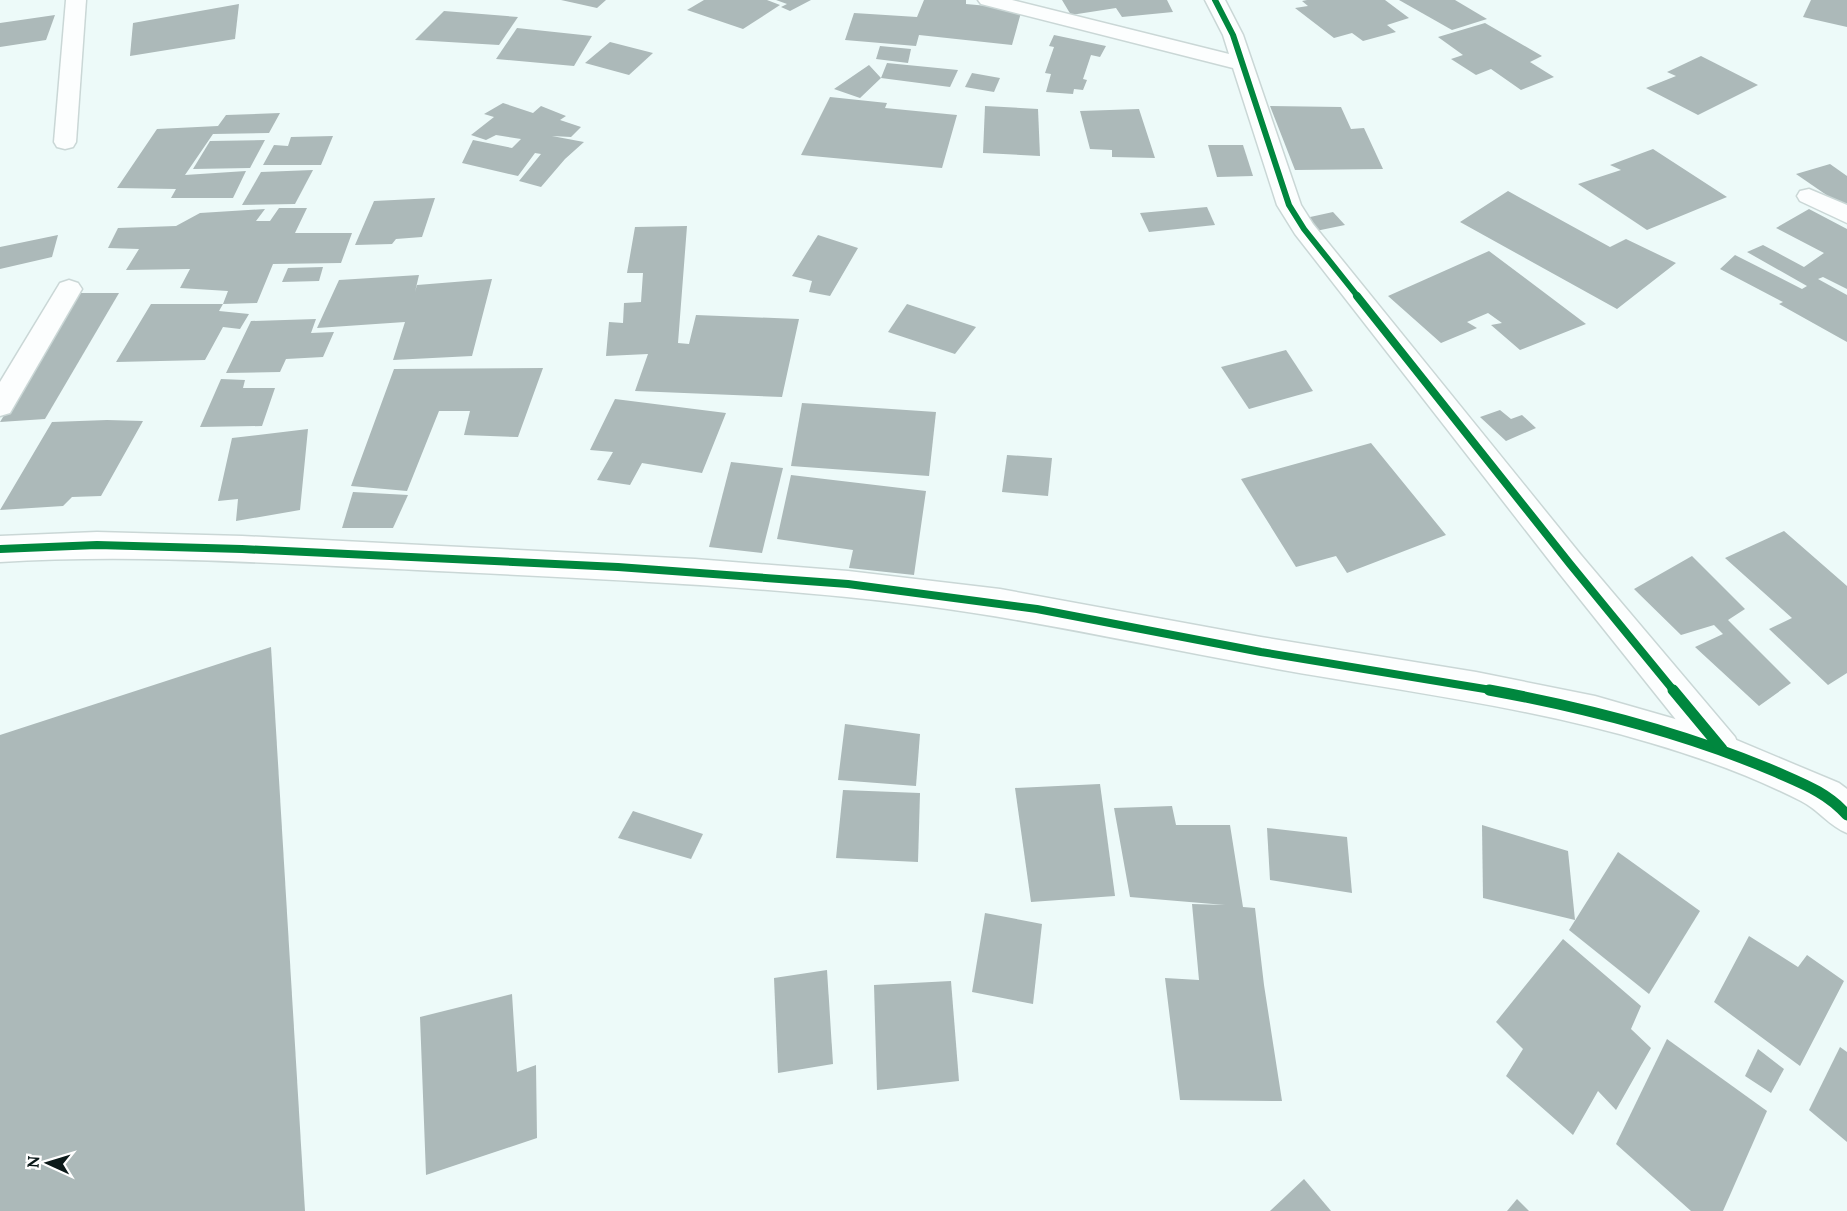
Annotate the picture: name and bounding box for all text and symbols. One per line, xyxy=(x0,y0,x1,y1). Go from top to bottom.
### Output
north arrow xyxy=(18,1133,78,1193)
text: N xyxy=(23,1155,43,1169)

